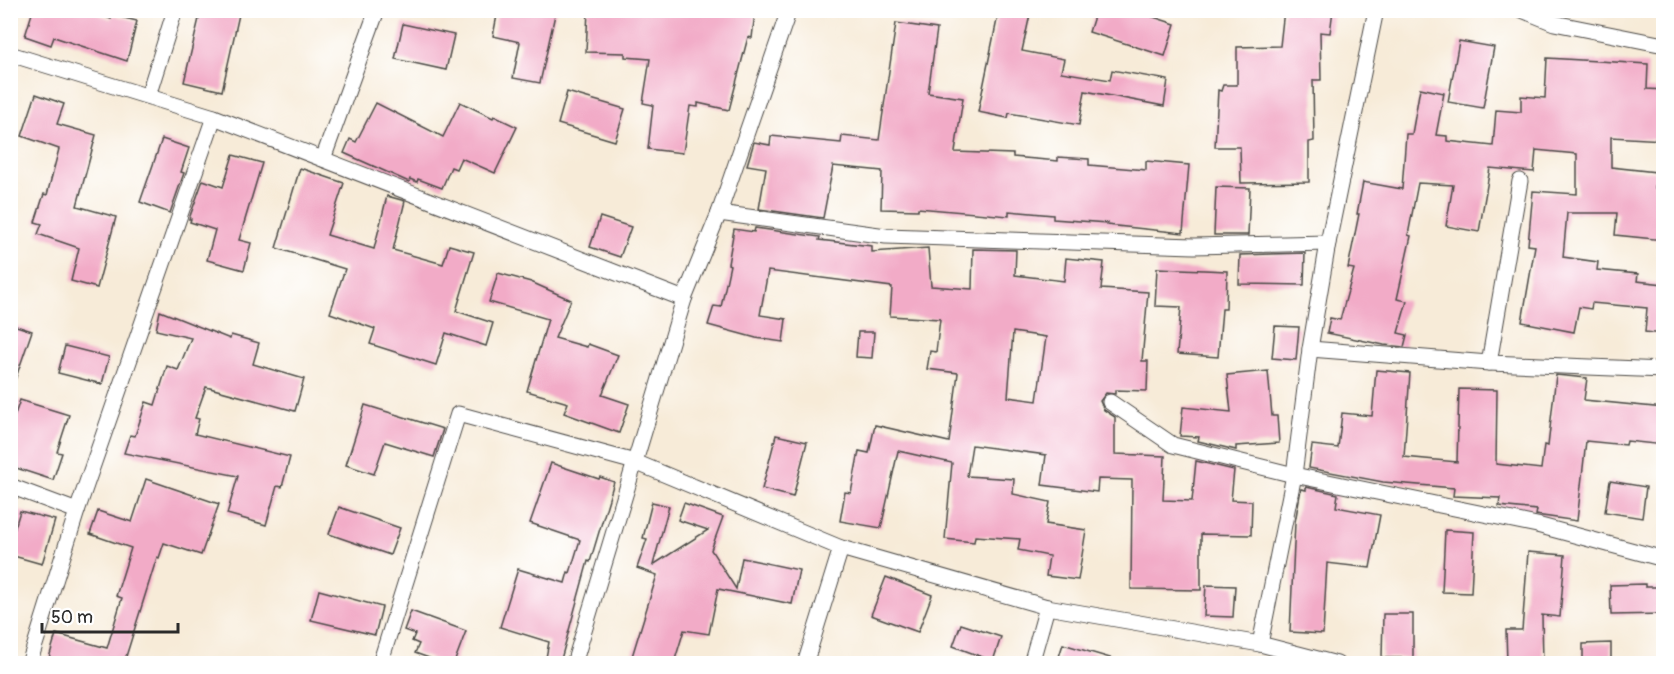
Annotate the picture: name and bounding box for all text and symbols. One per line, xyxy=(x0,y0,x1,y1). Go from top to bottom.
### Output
scale bar xyxy=(42,596,178,634)
text: 50 m xyxy=(51,606,93,629)

